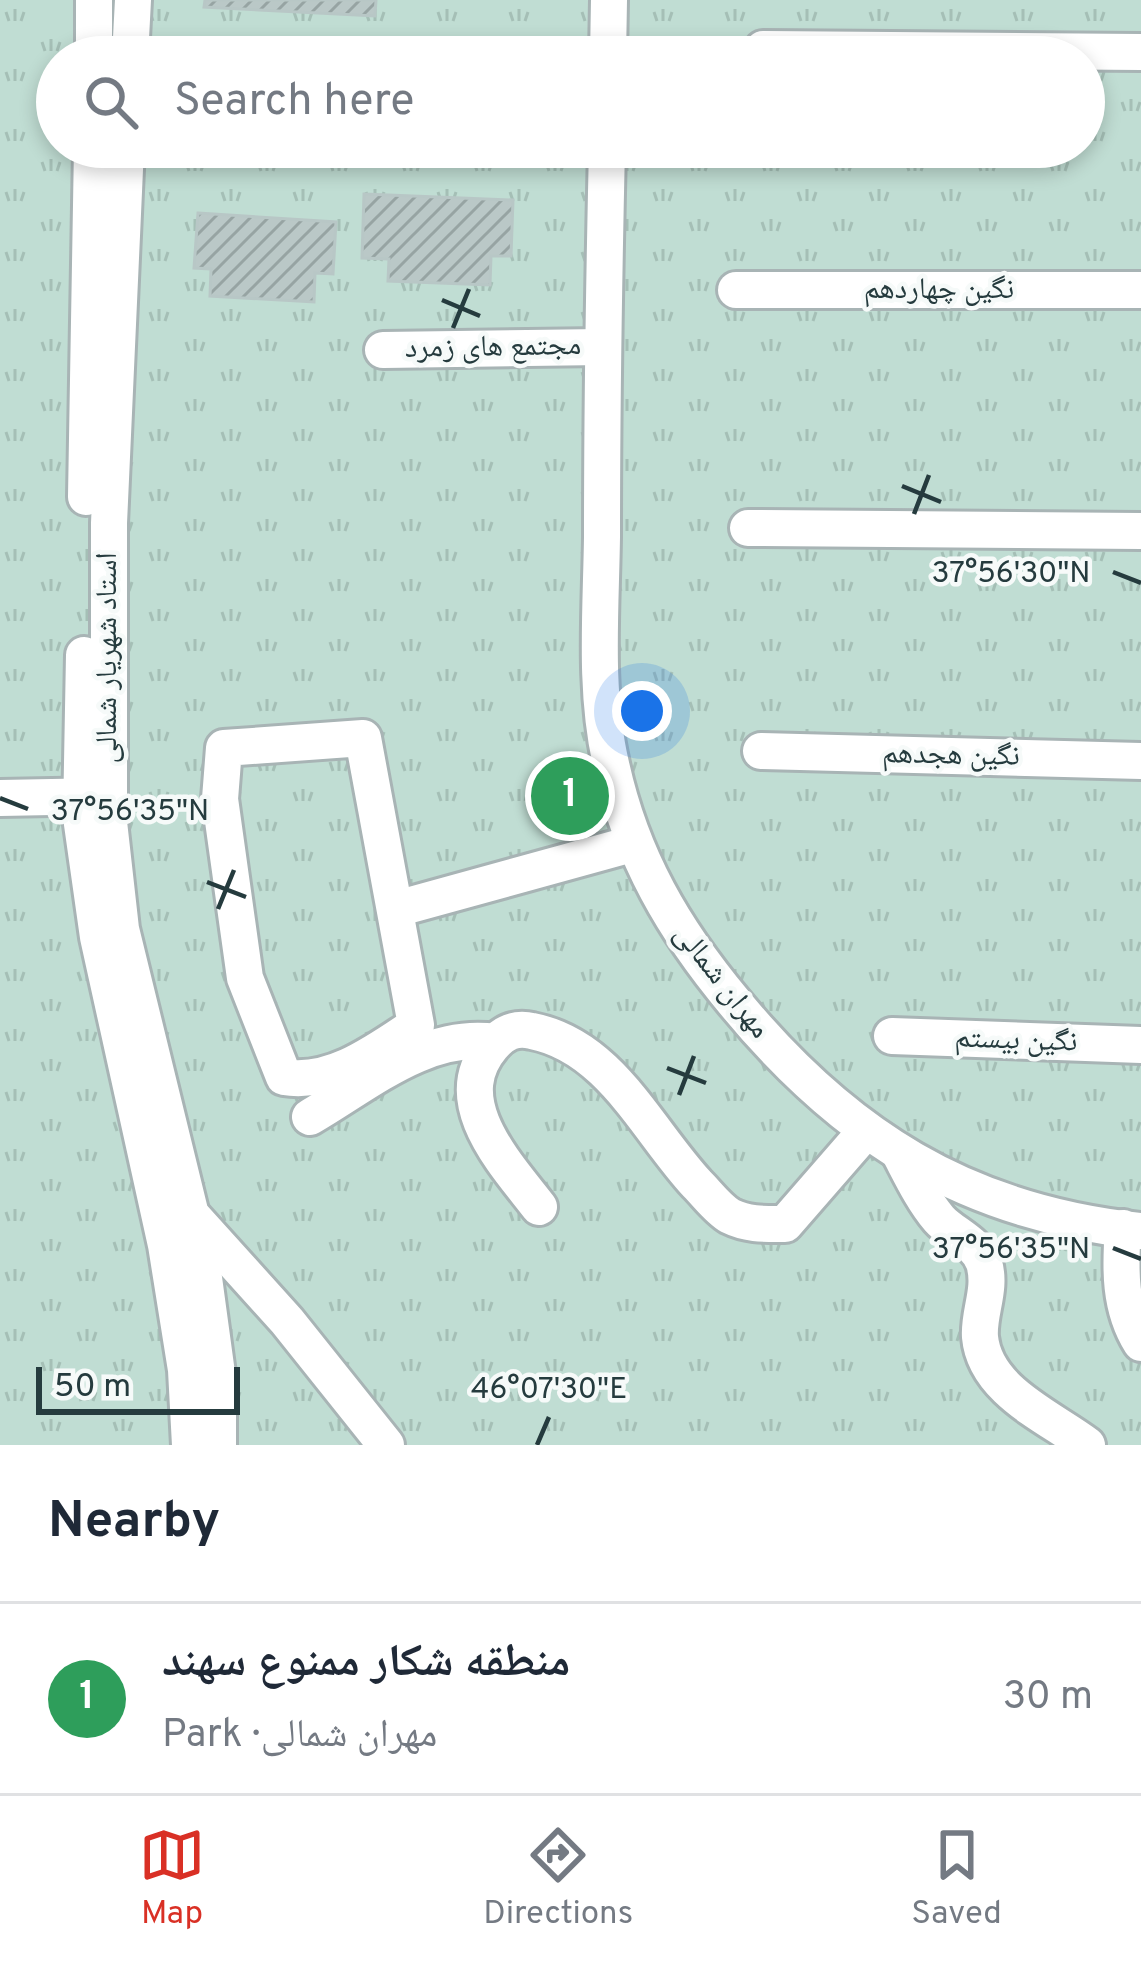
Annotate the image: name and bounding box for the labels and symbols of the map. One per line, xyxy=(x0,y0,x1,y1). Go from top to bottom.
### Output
street label: نگین چهاردهم xyxy=(864,272,1014,309)
street label: مجتمع های زمرد xyxy=(404,328,582,368)
street label: استاد شهریار شمالی xyxy=(90,552,127,764)
text: 37°56'30"N xyxy=(931,556,1091,593)
your location xyxy=(612,681,672,741)
street label: نگین هجدهم xyxy=(882,736,1020,776)
pin: 1 xyxy=(531,751,609,841)
text: 37°56'35"N xyxy=(51,794,209,831)
street label: مهران شمالی xyxy=(665,917,777,1047)
street label: نگین بیستم xyxy=(954,1020,1078,1062)
text: 37°56'35"N xyxy=(932,1232,1090,1269)
scale bar xyxy=(36,1361,240,1414)
text: 46°07'30"E xyxy=(471,1372,627,1409)

